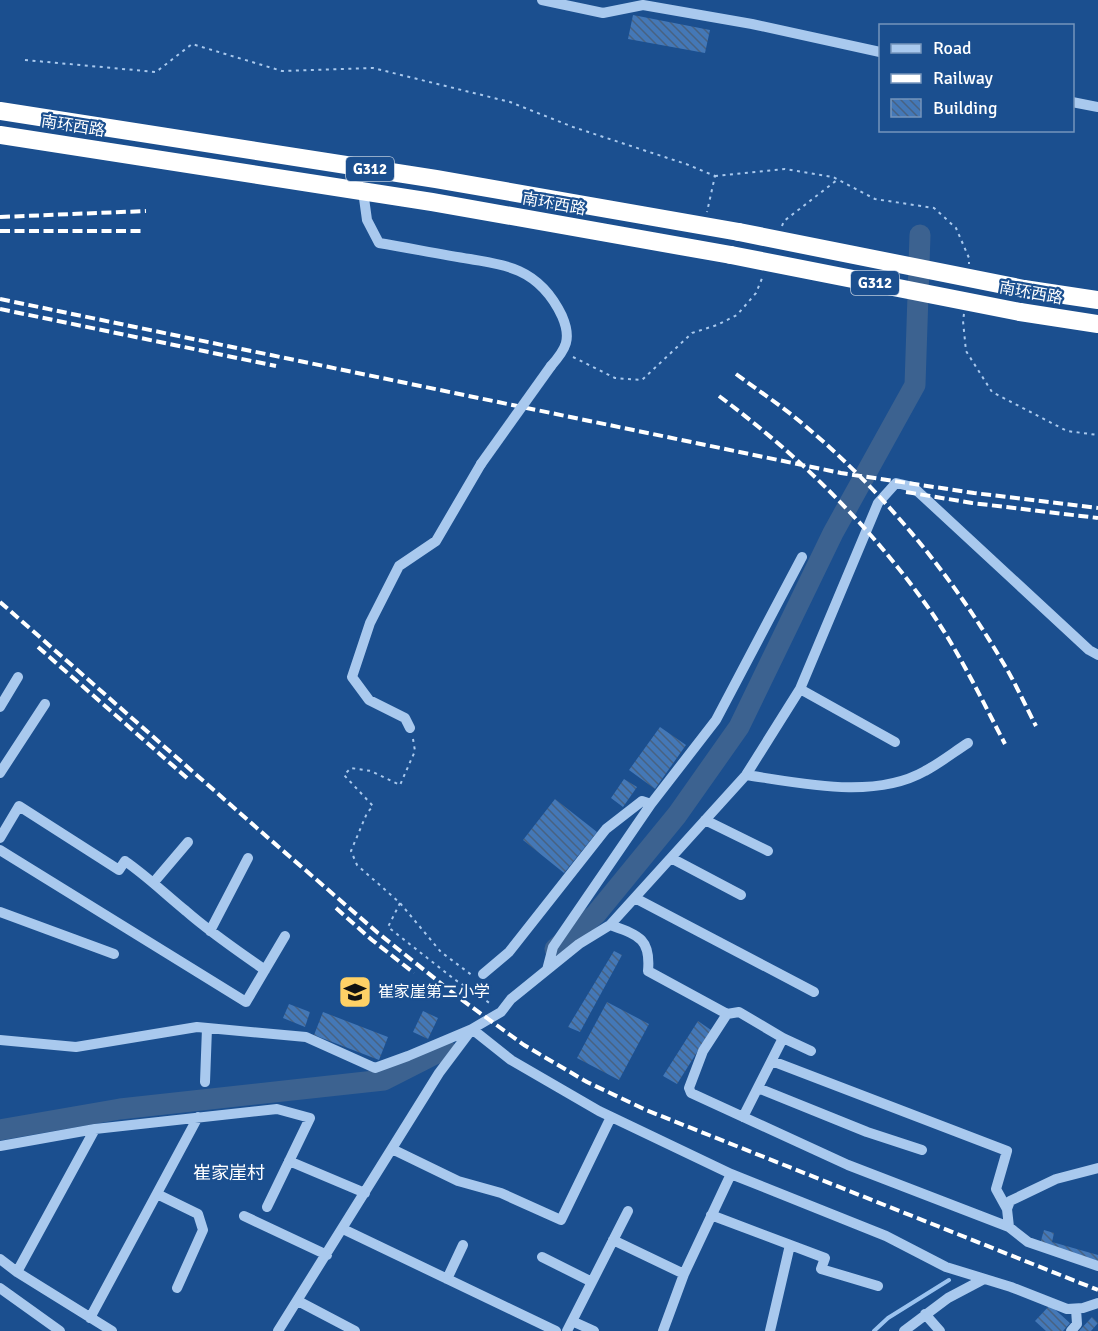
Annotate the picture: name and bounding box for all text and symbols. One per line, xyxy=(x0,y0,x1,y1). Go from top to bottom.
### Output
legend xyxy=(879,24,1074,132)
text: Road xyxy=(933,37,972,59)
text: Railway xyxy=(933,67,994,89)
text: Building xyxy=(933,97,997,119)
street label: 南环西路 xyxy=(40,111,106,141)
road number: G312 xyxy=(346,157,394,181)
street label: 南环西路 xyxy=(521,189,587,219)
road number: G312 xyxy=(851,271,899,295)
street label: 南环西路 xyxy=(998,278,1064,308)
school or university icon: 崔家崖第二小学 xyxy=(337,974,373,1010)
place label: 崔家崖第二小学 xyxy=(378,982,490,1002)
district label: 崔家崖村 xyxy=(193,1162,265,1184)

